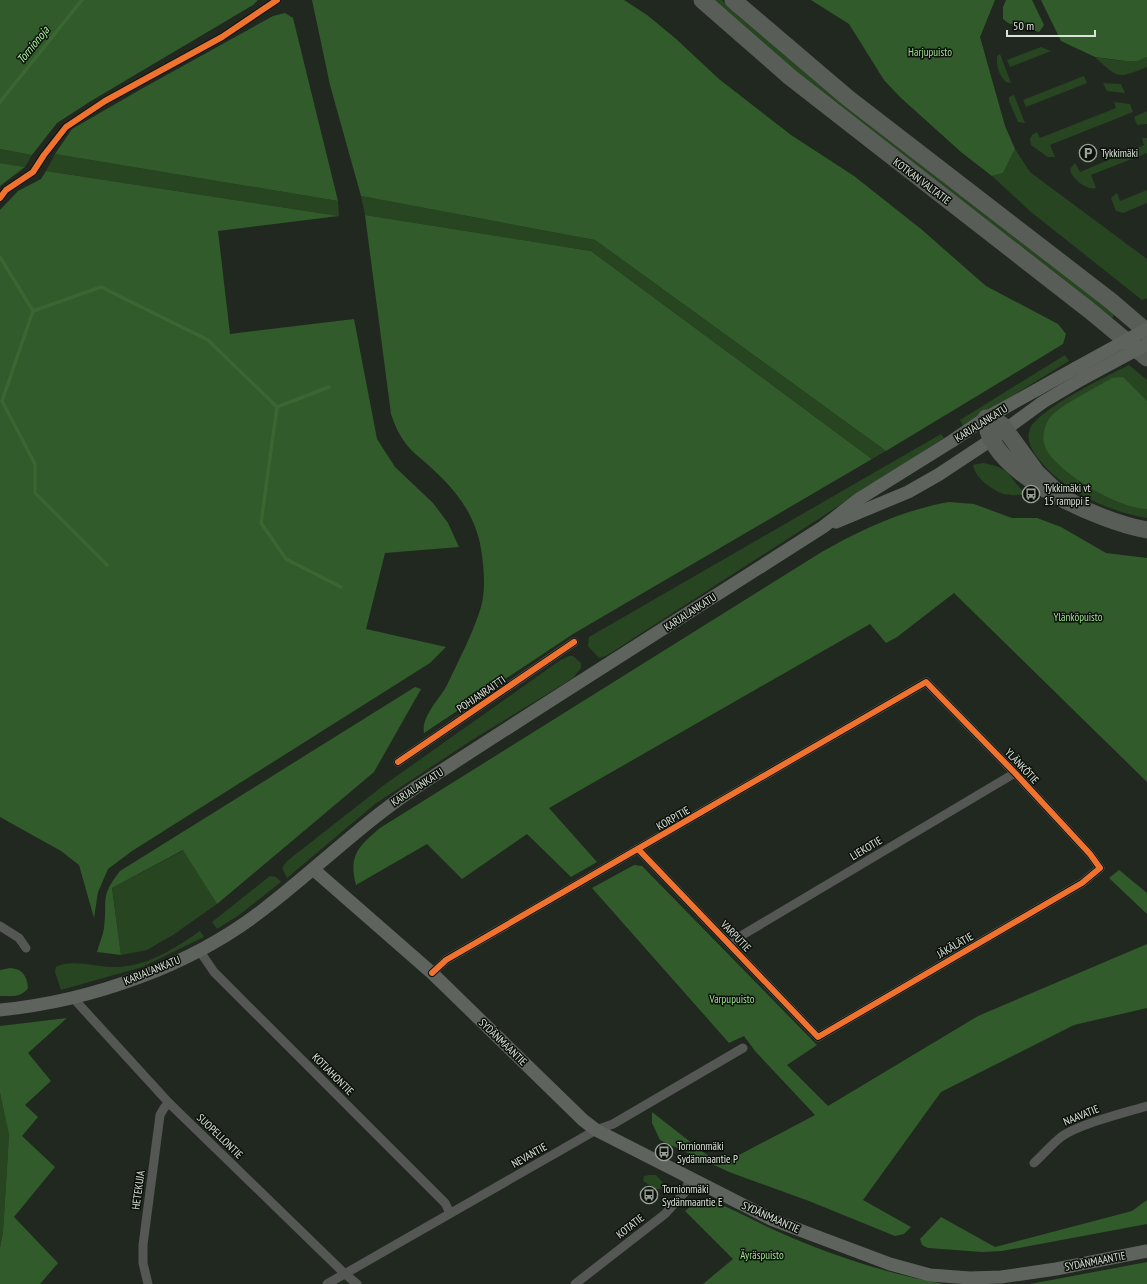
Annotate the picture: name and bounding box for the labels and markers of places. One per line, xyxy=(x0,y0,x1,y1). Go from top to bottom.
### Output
parking icon: Tykkimäki xyxy=(1078,143,1098,163)
place label: Tykkimäki xyxy=(1101,146,1138,160)
place label: Tykkimäki vt 15 ramppi E xyxy=(1044,481,1091,508)
bus stop icon: Tykkimäki vt 15 ramppi E xyxy=(1021,484,1041,504)
place label: Tornionmäki Sydänmaantie P xyxy=(677,1139,738,1166)
bus stop icon: Tornionmäki Sydänmaantie P xyxy=(654,1142,674,1162)
place label: Tornionmäki Sydänmaantie E xyxy=(662,1182,723,1209)
bus stop icon: Tornionmäki Sydänmaantie E xyxy=(639,1185,659,1205)

